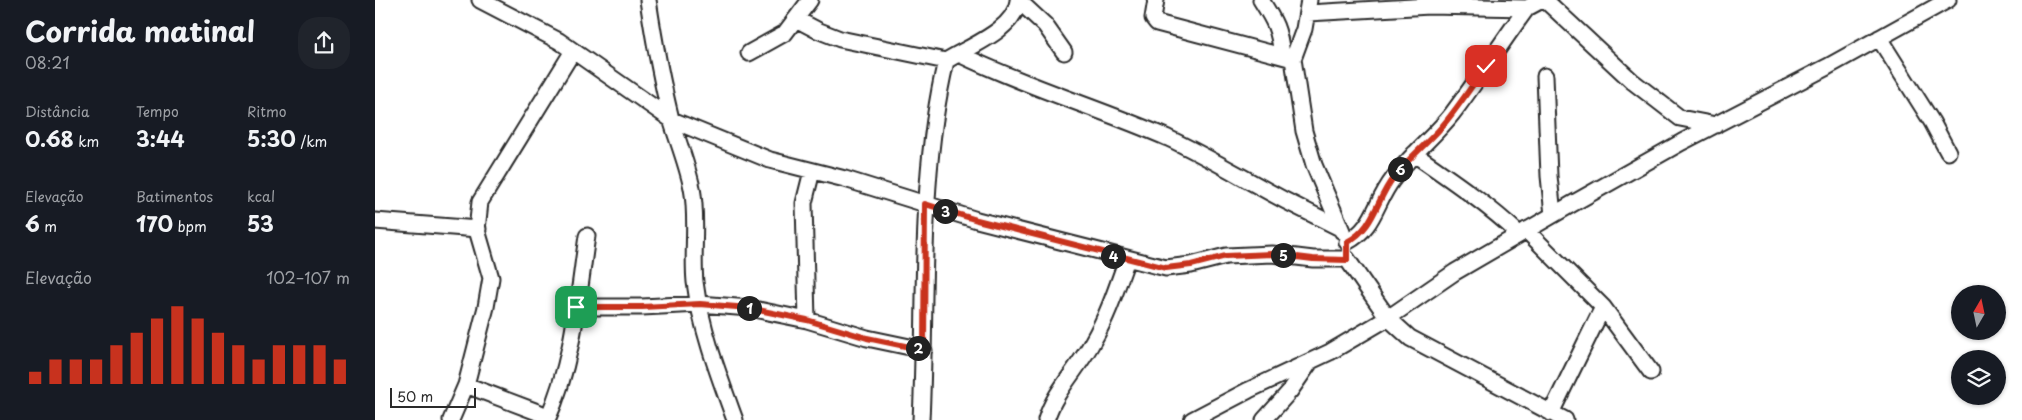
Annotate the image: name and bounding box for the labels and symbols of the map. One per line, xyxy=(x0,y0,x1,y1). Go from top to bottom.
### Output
pin xyxy=(1465,45,1507,87)
pin: 6 xyxy=(1387,156,1413,182)
pin: 3 xyxy=(933,198,957,224)
pin: 5 xyxy=(1271,242,1295,268)
pin: 4 xyxy=(1101,244,1125,268)
north arrow xyxy=(1951,285,2006,340)
pin xyxy=(555,286,597,328)
pin: 1 xyxy=(737,296,761,320)
pin: 2 xyxy=(905,336,931,360)
scale bar xyxy=(390,385,476,408)

